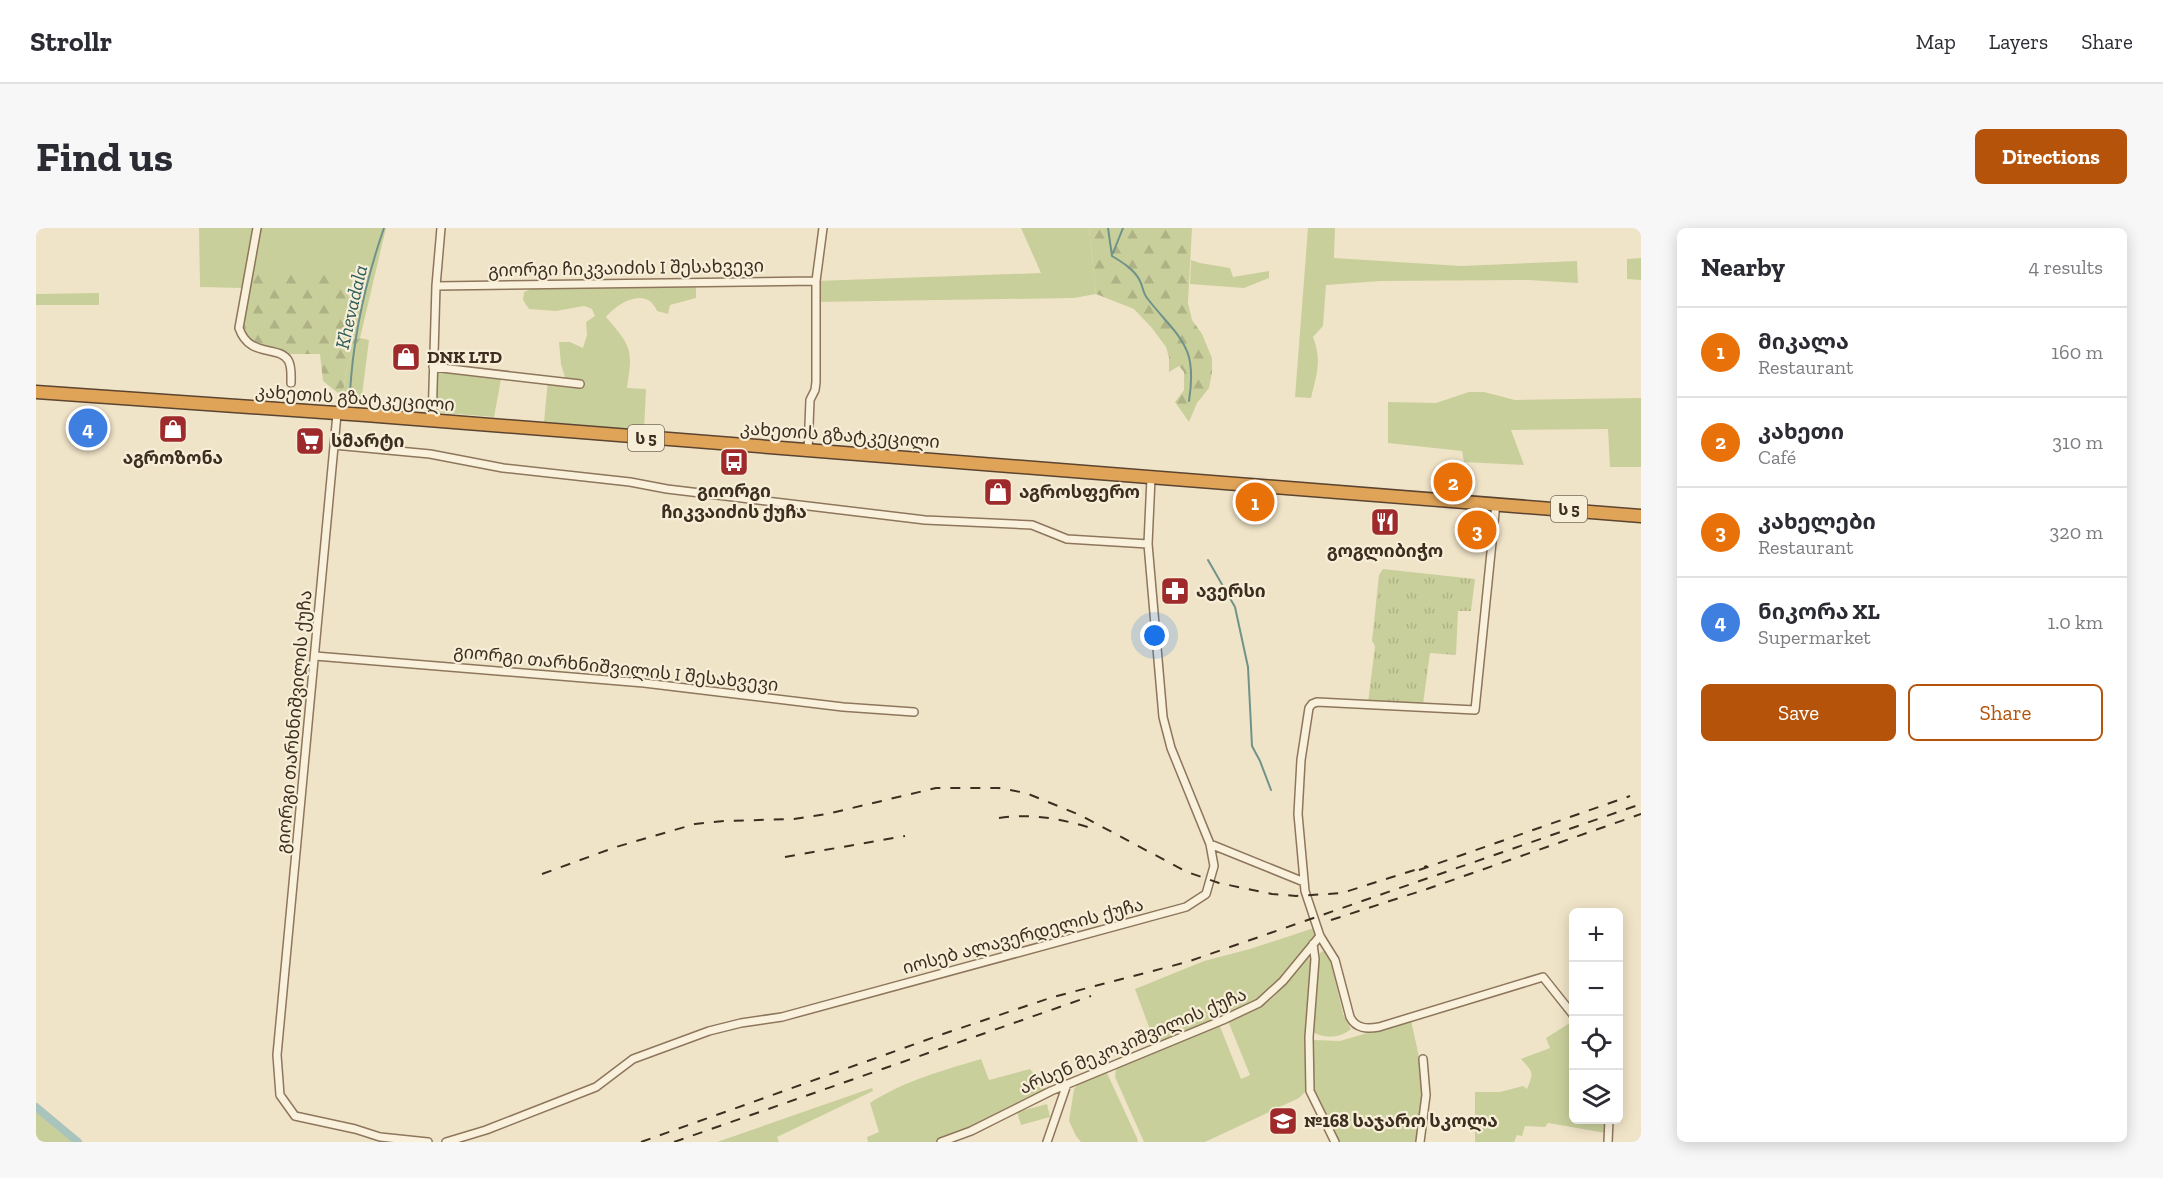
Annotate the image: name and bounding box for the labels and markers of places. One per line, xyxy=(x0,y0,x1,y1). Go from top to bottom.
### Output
shop icon: DNK LTD xyxy=(390,341,422,373)
place label: DNK LTD xyxy=(427,346,502,368)
pin: 4 xyxy=(68,406,108,450)
shop icon: აგროზონა xyxy=(157,413,189,445)
supermarket icon: სმარტი xyxy=(294,425,326,457)
place label: სმარტი xyxy=(331,430,405,452)
bus stop icon: გიორგი ჩიკვაიძის ქუჩა xyxy=(718,446,750,478)
place label: აგროზონა xyxy=(123,447,223,469)
pin: 2 xyxy=(1434,460,1472,504)
shop icon: აგროსფერო xyxy=(982,476,1014,508)
place label: გიორგი ჩიკვაიძის ქუჩა xyxy=(661,480,807,523)
pin: 1 xyxy=(1236,480,1274,524)
place label: აგროსფერო xyxy=(1019,481,1140,503)
restaurant icon: გოგლიბიჭო xyxy=(1369,506,1401,538)
pin: 3 xyxy=(1458,508,1496,552)
place label: გოგლიბიჭო xyxy=(1327,540,1443,562)
pharmacy icon: ავერსი xyxy=(1159,575,1191,607)
place label: ავერსი xyxy=(1196,580,1266,602)
school or university icon: №168 საჯარო სკოლა xyxy=(1267,1105,1299,1137)
place label: №168 საჯარო სკოლა xyxy=(1304,1110,1498,1132)

